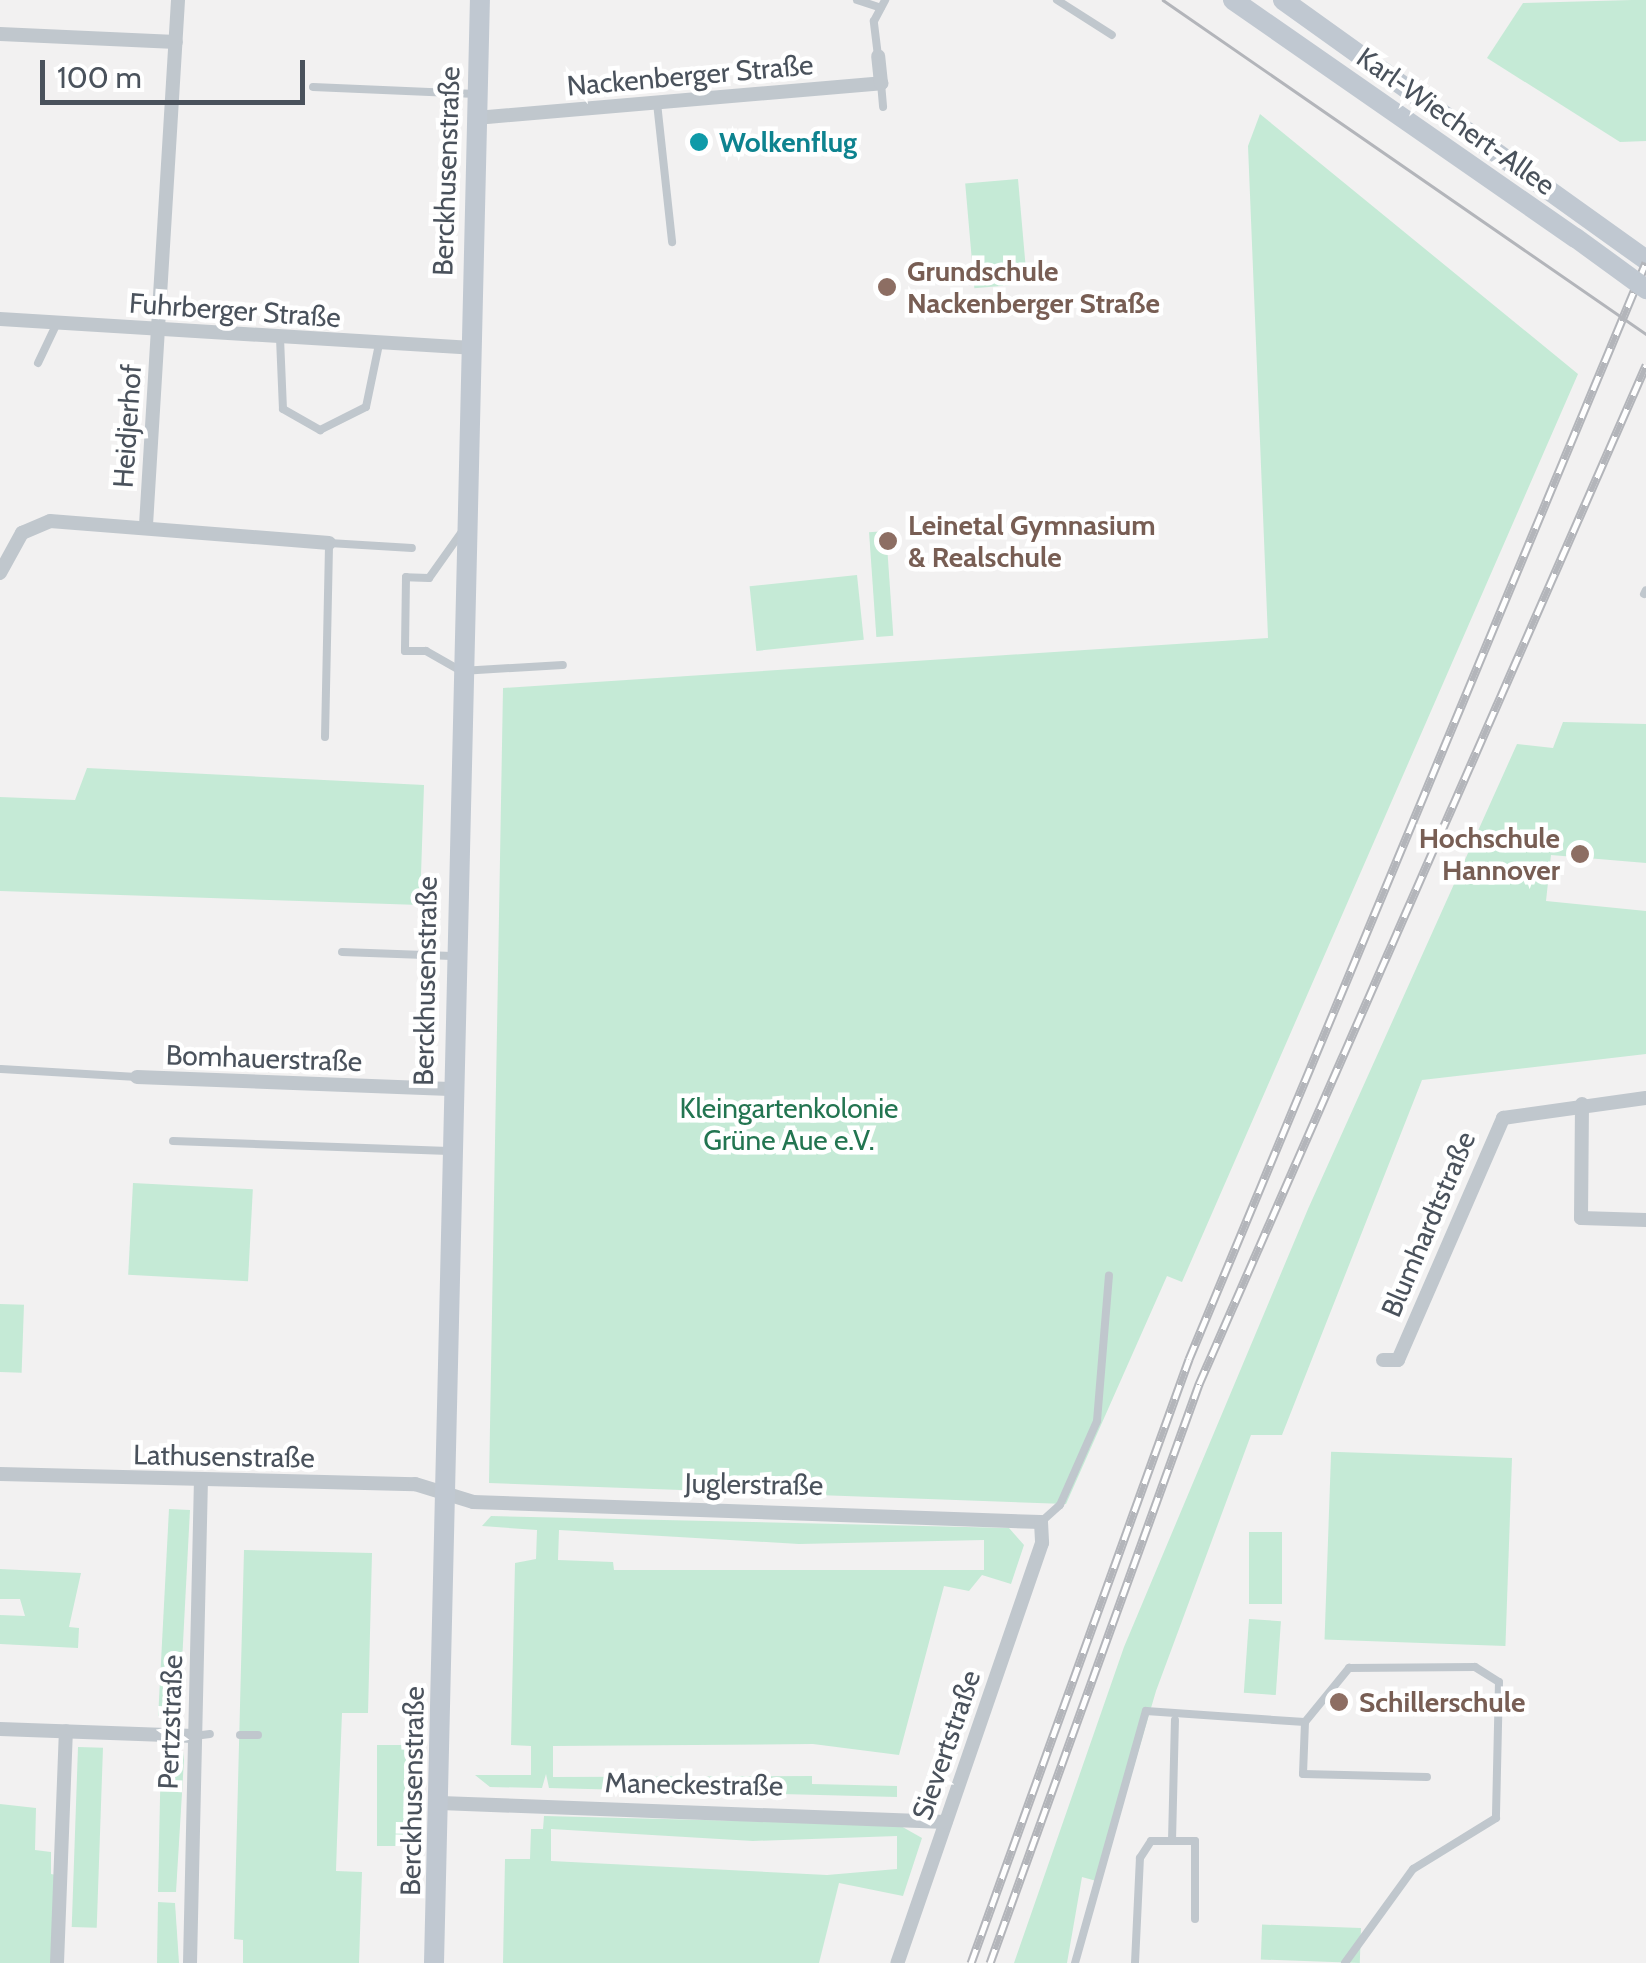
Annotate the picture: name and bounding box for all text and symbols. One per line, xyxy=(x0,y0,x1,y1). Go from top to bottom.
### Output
scale bar xyxy=(45,40,310,102)
street label: Karl-Wiechert-Allee xyxy=(1350,40,1562,202)
street label: Nackenberger Straße xyxy=(565,47,815,103)
text: 100 m xyxy=(57,59,142,96)
street label: Berckhusenstraße xyxy=(426,66,466,276)
place label: Wolkenflug xyxy=(719,125,857,159)
marker: Wolkenflug xyxy=(688,131,710,153)
place label: Grundschule Nackenberger Straße xyxy=(907,254,1160,320)
marker: Grundschule Nackenberger Straße xyxy=(876,276,898,298)
street label: Fuhrberger Straße xyxy=(128,286,342,334)
street label: Heidjerhof xyxy=(106,363,148,489)
place label: Leinetal Gymnasium & Realschule xyxy=(908,508,1155,574)
marker: Leinetal Gymnasium & Realschule xyxy=(877,530,899,552)
place label: Hochschule Hannover xyxy=(1419,821,1560,887)
marker: Hochschule Hannover xyxy=(1569,843,1591,865)
street label: Berckhusenstraße xyxy=(406,876,444,1086)
street label: Bomhauerstraße xyxy=(165,1038,363,1078)
park label: Kleingartenkolonie Grüne Aue e.V. xyxy=(680,1091,898,1157)
street label: Blumhardtstraße xyxy=(1374,1126,1482,1322)
street label: Lathusenstraße xyxy=(133,1438,315,1474)
street label: Juglerstraße xyxy=(684,1466,824,1502)
street label: Pertzstraße xyxy=(151,1654,189,1790)
street label: Sievertstraße xyxy=(905,1666,987,1824)
place label: Schillerschule xyxy=(1359,1685,1525,1719)
street label: Berckhusenstraße xyxy=(393,1686,431,1896)
marker: Schillerschule xyxy=(1328,1691,1350,1713)
street label: Maneckestraße xyxy=(604,1766,784,1802)

